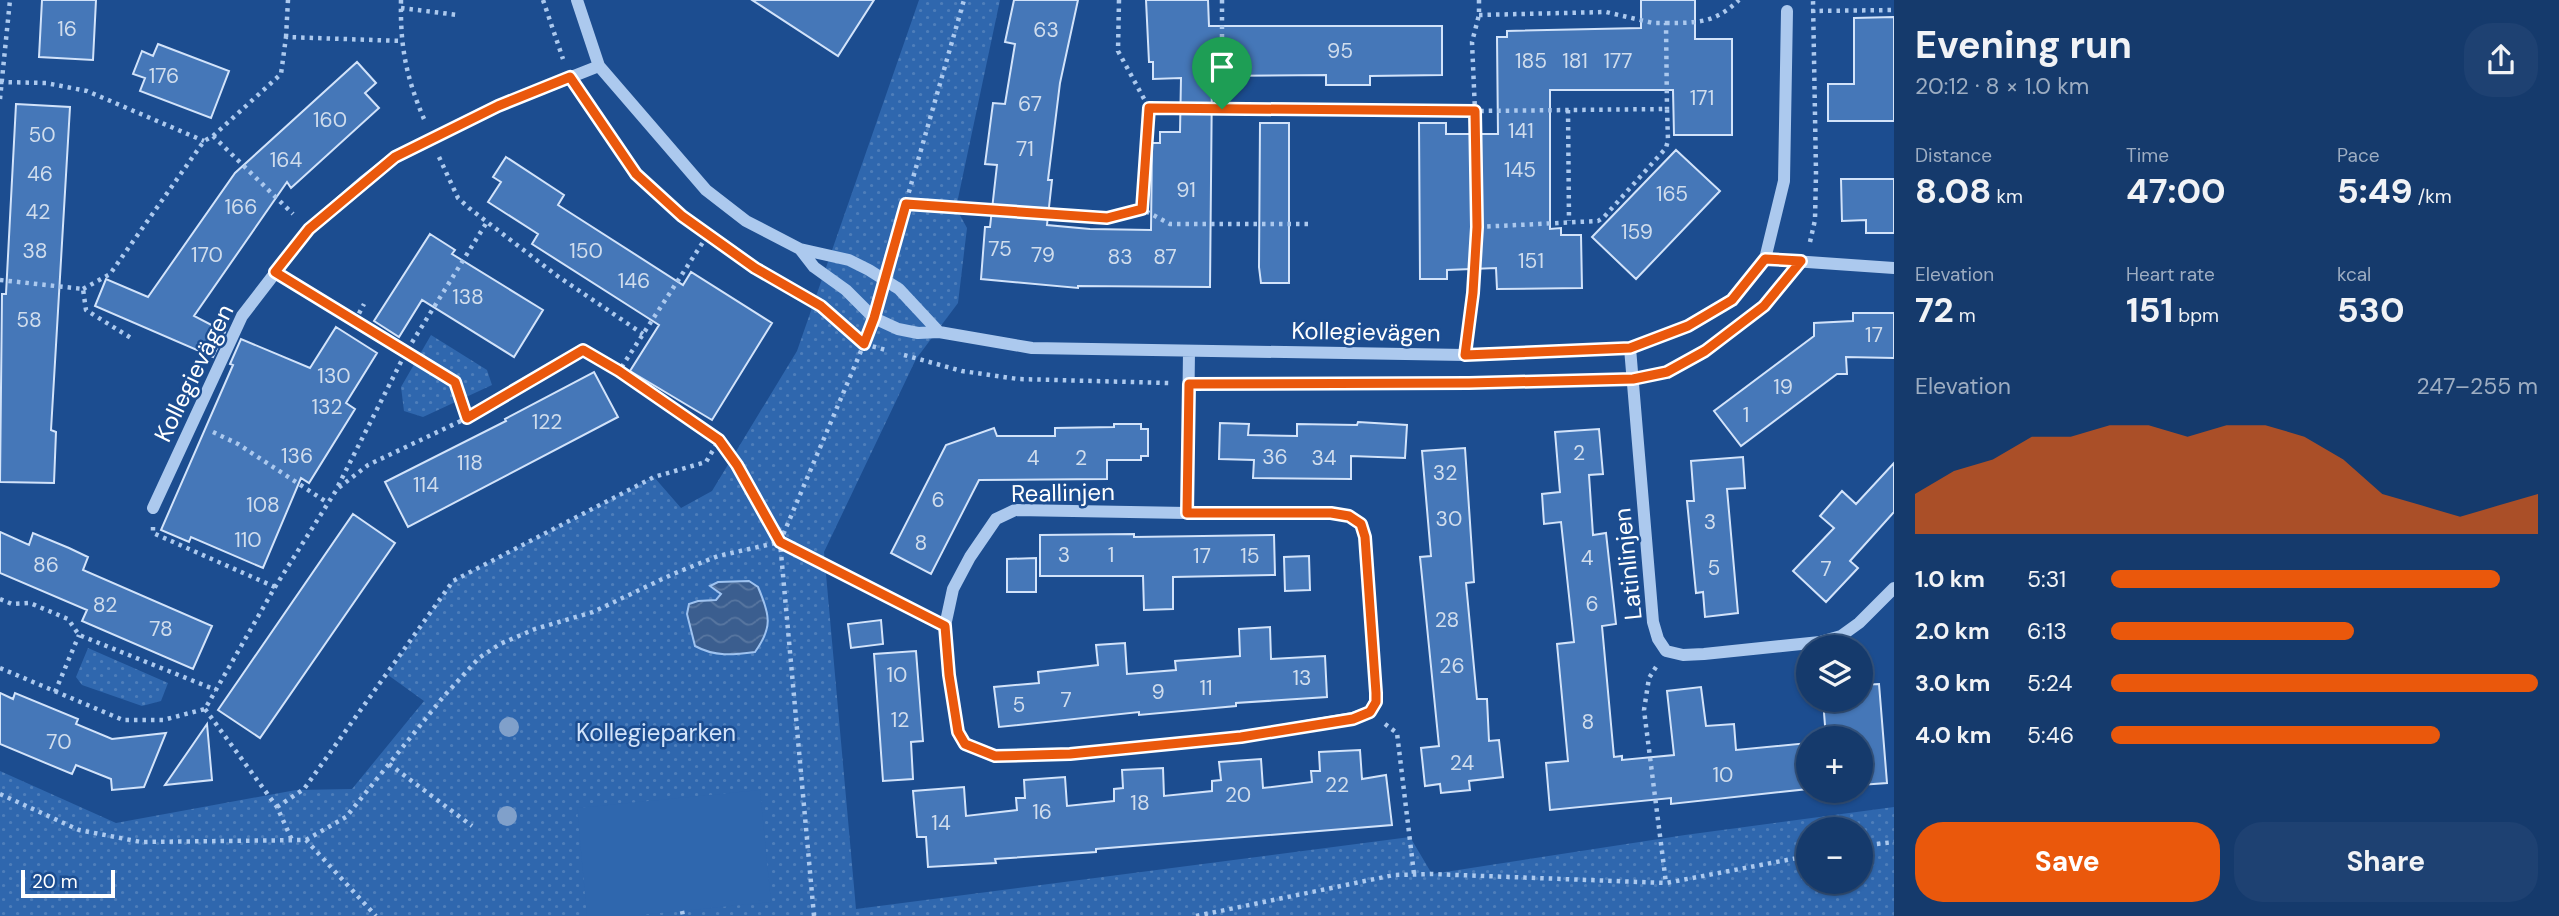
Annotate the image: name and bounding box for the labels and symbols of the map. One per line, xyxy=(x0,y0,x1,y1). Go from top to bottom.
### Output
house number: 16 xyxy=(57,15,77,43)
house number: 63 xyxy=(1033,16,1059,44)
pin xyxy=(1192,37,1252,109)
house number: 95 xyxy=(1327,37,1353,65)
house number: 185 xyxy=(1515,47,1547,75)
house number: 181 xyxy=(1562,47,1588,75)
house number: 177 xyxy=(1604,47,1632,75)
house number: 176 xyxy=(149,62,179,90)
house number: 171 xyxy=(1690,84,1714,112)
house number: 67 xyxy=(1018,90,1042,118)
house number: 160 xyxy=(313,106,347,134)
house number: 141 xyxy=(1508,117,1534,145)
house number: 50 xyxy=(28,121,56,149)
house number: 71 xyxy=(1016,135,1034,163)
house number: 164 xyxy=(270,146,302,174)
house number: 145 xyxy=(1504,156,1536,184)
house number: 46 xyxy=(27,160,53,188)
house number: 91 xyxy=(1176,176,1196,204)
house number: 165 xyxy=(1656,180,1688,208)
house number: 166 xyxy=(225,193,257,221)
house number: 42 xyxy=(26,198,50,226)
house number: 159 xyxy=(1621,218,1653,246)
house number: 75 xyxy=(988,235,1012,263)
house number: 38 xyxy=(22,237,48,265)
house number: 150 xyxy=(569,237,603,265)
house number: 170 xyxy=(191,241,223,269)
house number: 79 xyxy=(1031,241,1055,269)
house number: 83 xyxy=(1107,243,1133,271)
house number: 87 xyxy=(1153,243,1177,271)
house number: 151 xyxy=(1518,247,1544,275)
house number: 146 xyxy=(618,267,650,295)
house number: 138 xyxy=(452,283,484,311)
street label: Kollegievägen xyxy=(147,299,240,447)
house number: 58 xyxy=(16,306,42,334)
street label: Kollegievägen xyxy=(1291,315,1441,348)
house number: 17 xyxy=(1865,321,1883,349)
house number: 130 xyxy=(317,362,351,390)
house number: 19 xyxy=(1773,373,1793,401)
house number: 132 xyxy=(311,393,343,421)
house number: 1 xyxy=(1743,401,1749,429)
house number: 122 xyxy=(532,408,562,436)
house number: 2 xyxy=(1573,439,1585,467)
house number: 136 xyxy=(281,442,313,470)
house number: 36 xyxy=(1262,443,1288,471)
house number: 4 xyxy=(1027,444,1040,472)
house number: 2 xyxy=(1075,444,1087,472)
house number: 34 xyxy=(1311,444,1337,472)
house number: 118 xyxy=(457,449,483,477)
house number: 32 xyxy=(1433,459,1457,487)
house number: 114 xyxy=(413,471,439,499)
street label: Reallinjen xyxy=(1011,476,1115,509)
house number: 6 xyxy=(931,486,945,514)
house number: 108 xyxy=(246,491,280,519)
house number: 30 xyxy=(1436,505,1462,533)
street label: Latinlinjen xyxy=(1606,507,1649,622)
house number: 3 xyxy=(1704,508,1716,536)
house number: 110 xyxy=(234,526,262,554)
house number: 8 xyxy=(915,529,927,557)
house number: 3 xyxy=(1058,541,1070,569)
house number: 1 xyxy=(1108,541,1114,569)
house number: 17 xyxy=(1193,542,1211,570)
house number: 15 xyxy=(1240,542,1260,570)
house number: 4 xyxy=(1581,544,1594,572)
house number: 86 xyxy=(33,551,59,579)
house number: 5 xyxy=(1708,554,1720,582)
house number: 7 xyxy=(1820,555,1832,583)
house number: 6 xyxy=(1585,590,1599,618)
house number: 82 xyxy=(93,591,117,619)
house number: 28 xyxy=(1435,606,1459,634)
house number: 78 xyxy=(149,615,173,643)
house number: 26 xyxy=(1439,652,1465,680)
house number: 10 xyxy=(887,661,907,689)
house number: 13 xyxy=(1293,664,1311,692)
house number: 11 xyxy=(1199,674,1213,702)
house number: 9 xyxy=(1151,678,1165,706)
house number: 7 xyxy=(1060,686,1072,714)
house number: 5 xyxy=(1013,691,1025,719)
house number: 12 xyxy=(891,706,909,734)
house number: 8 xyxy=(1582,708,1594,736)
park label: Kollegieparken xyxy=(576,717,736,748)
house number: 70 xyxy=(46,728,72,756)
house number: 24 xyxy=(1450,749,1474,777)
house number: 10 xyxy=(1713,761,1733,789)
house number: 22 xyxy=(1325,771,1349,799)
house number: 20 xyxy=(1225,781,1251,809)
house number: 18 xyxy=(1130,789,1150,817)
house number: 16 xyxy=(1032,798,1052,826)
house number: 14 xyxy=(931,809,951,837)
scale bar xyxy=(21,867,116,899)

